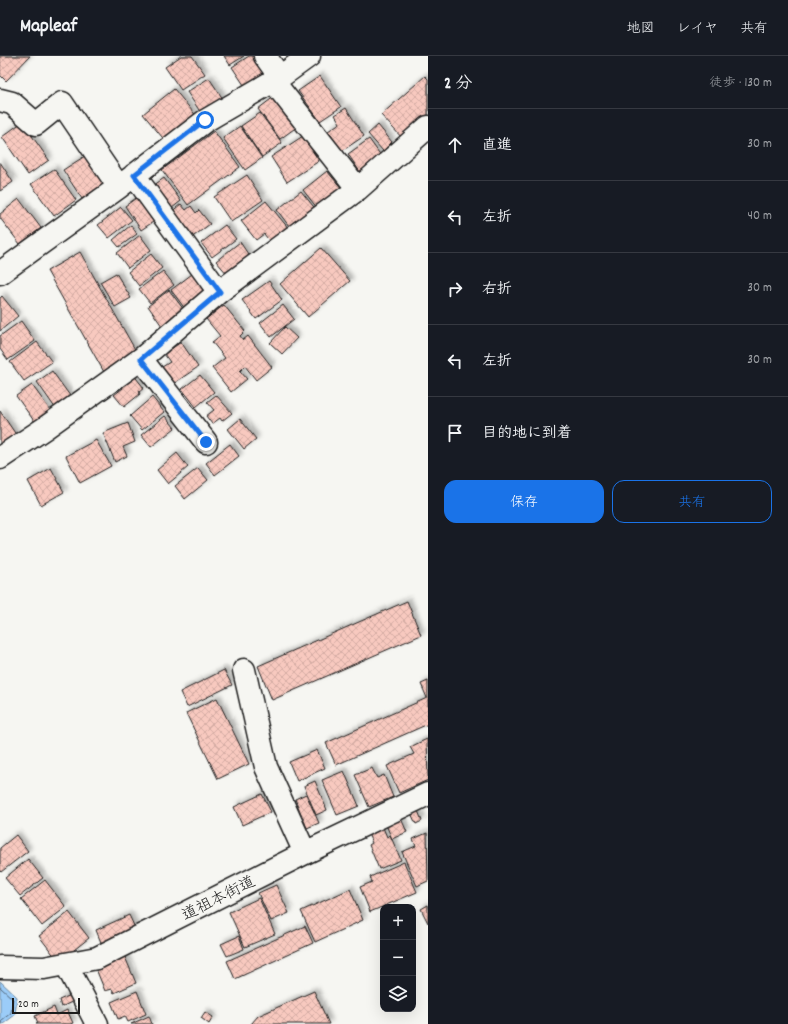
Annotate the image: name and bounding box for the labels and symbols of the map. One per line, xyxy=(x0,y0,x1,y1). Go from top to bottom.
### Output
route start xyxy=(196,111,214,129)
route end xyxy=(197,433,215,451)
street label: 道祖本街道 xyxy=(178,871,260,928)
scale bar xyxy=(12,996,80,1015)

